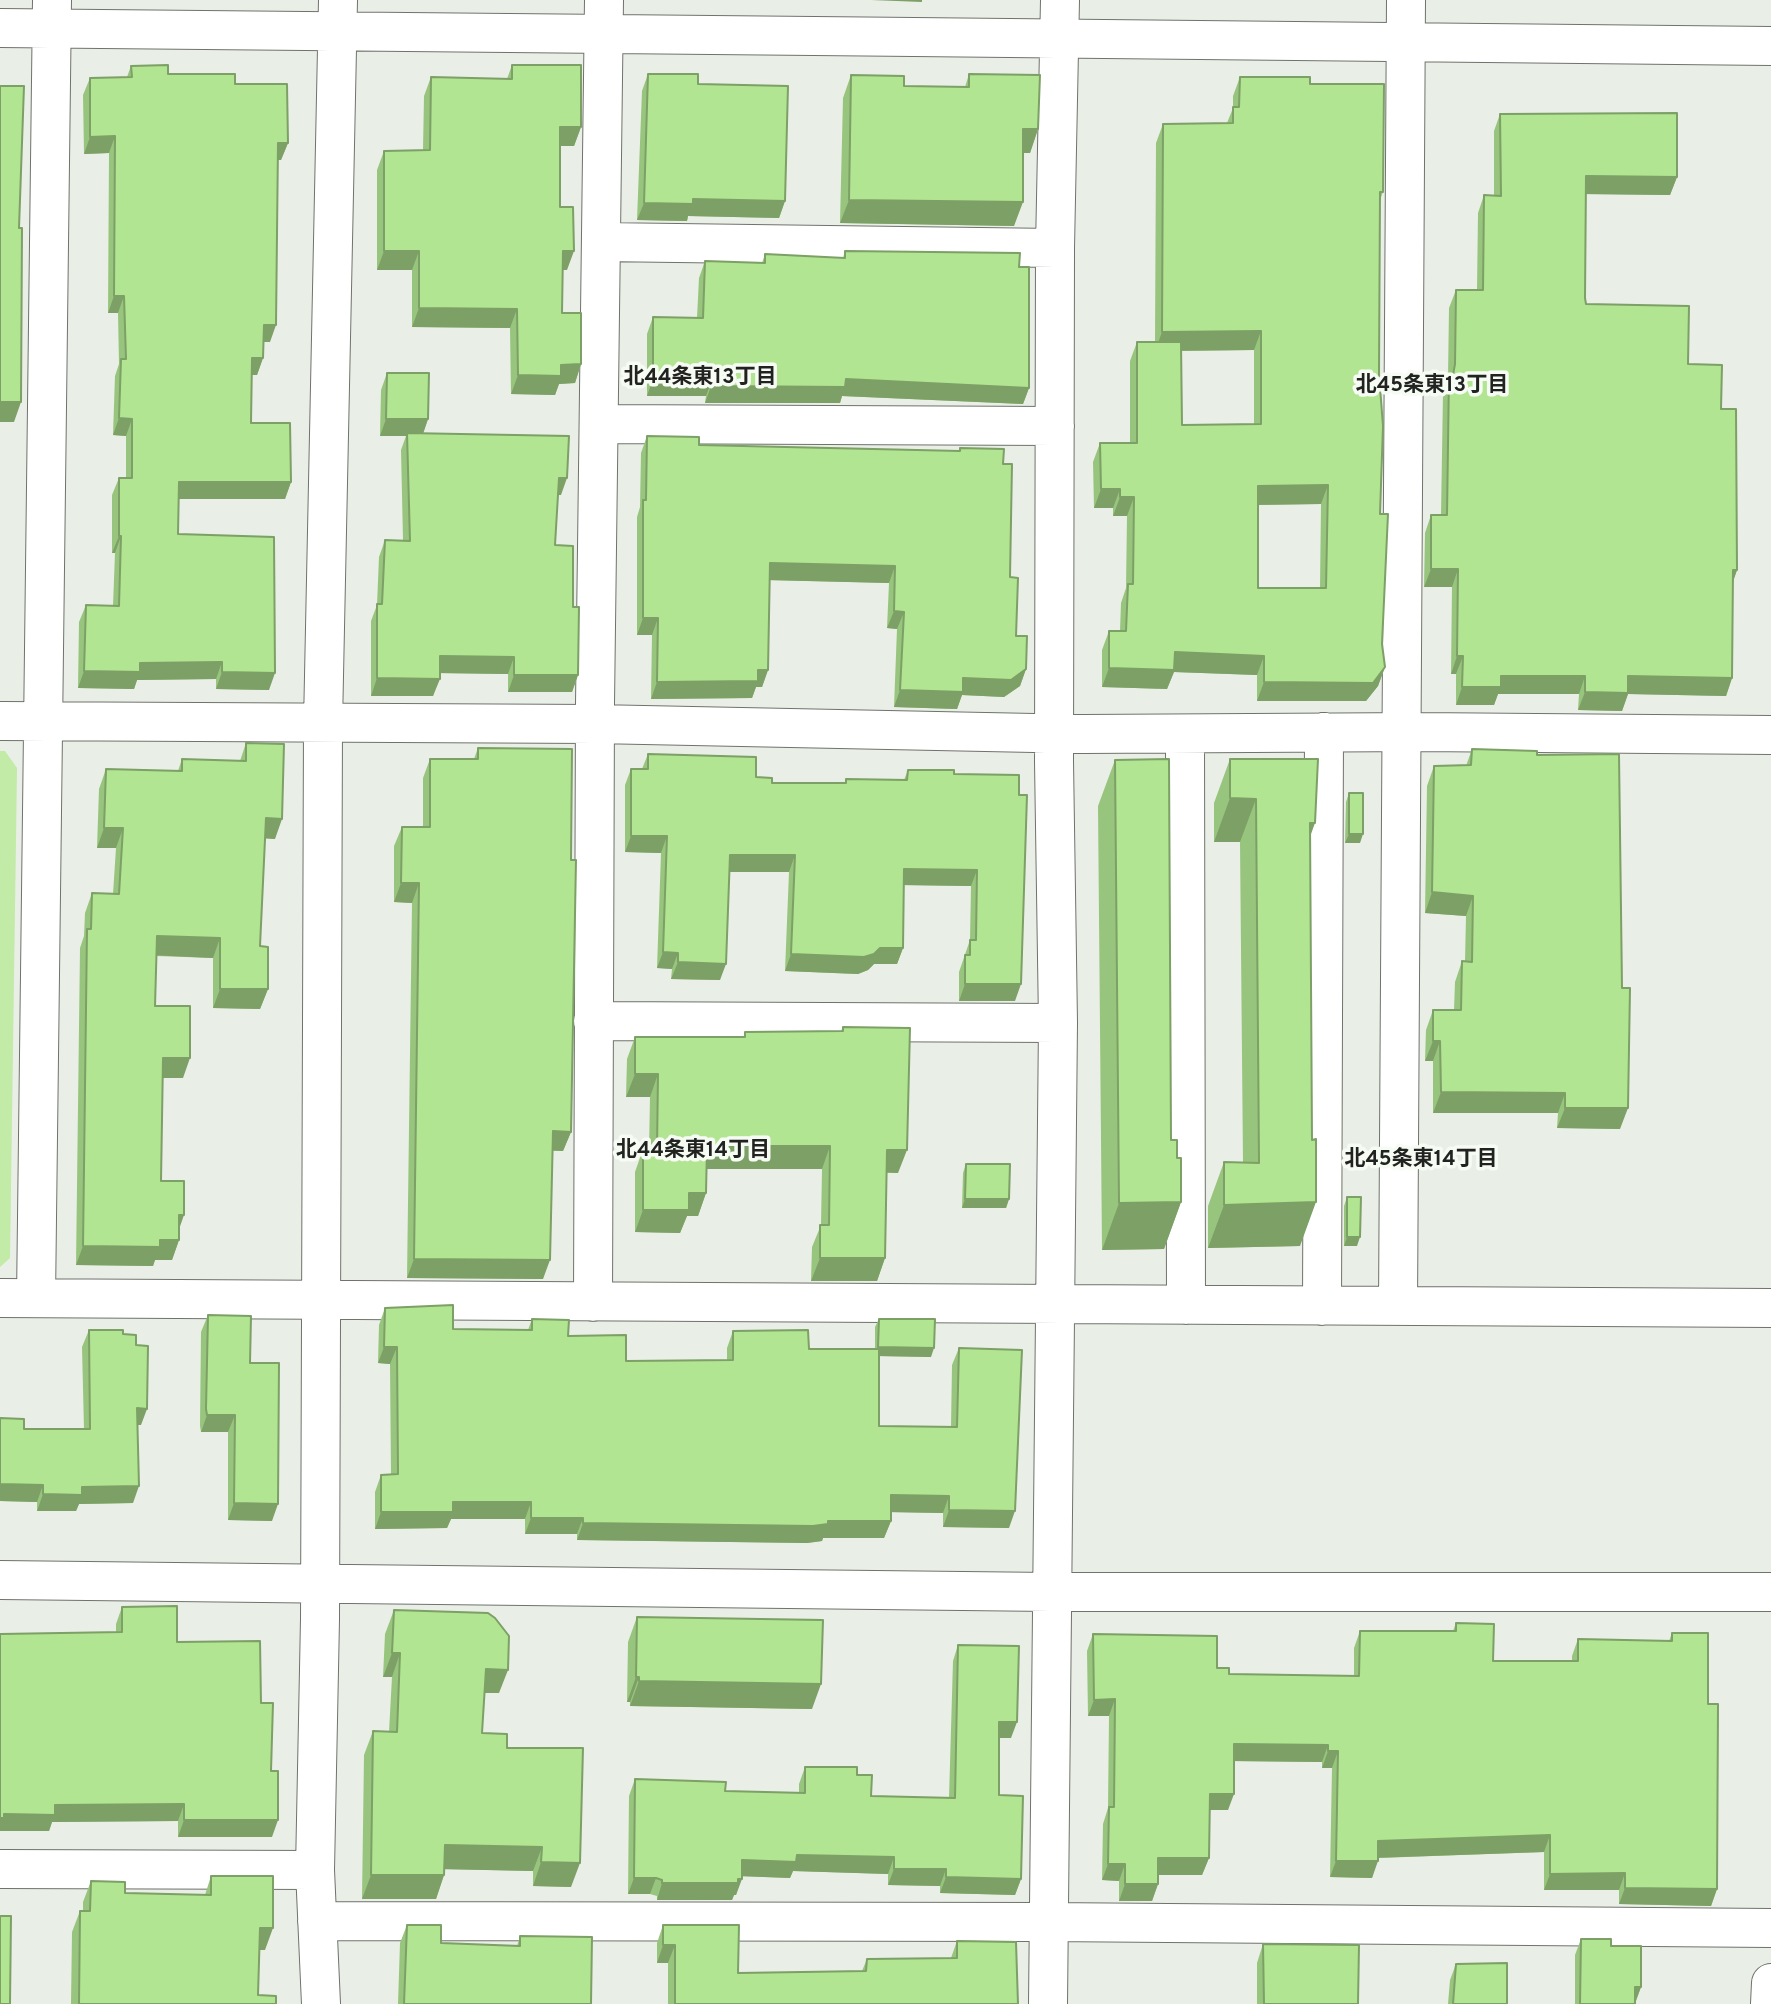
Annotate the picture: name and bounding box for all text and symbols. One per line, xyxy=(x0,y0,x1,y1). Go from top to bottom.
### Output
district label: 北44条東13丁目 xyxy=(624,366,776,392)
district label: 北45条東13丁目 xyxy=(1356,374,1508,400)
district label: 北44条東14丁目 xyxy=(616,1139,770,1165)
district label: 北45条東14丁目 xyxy=(1344,1148,1498,1174)

